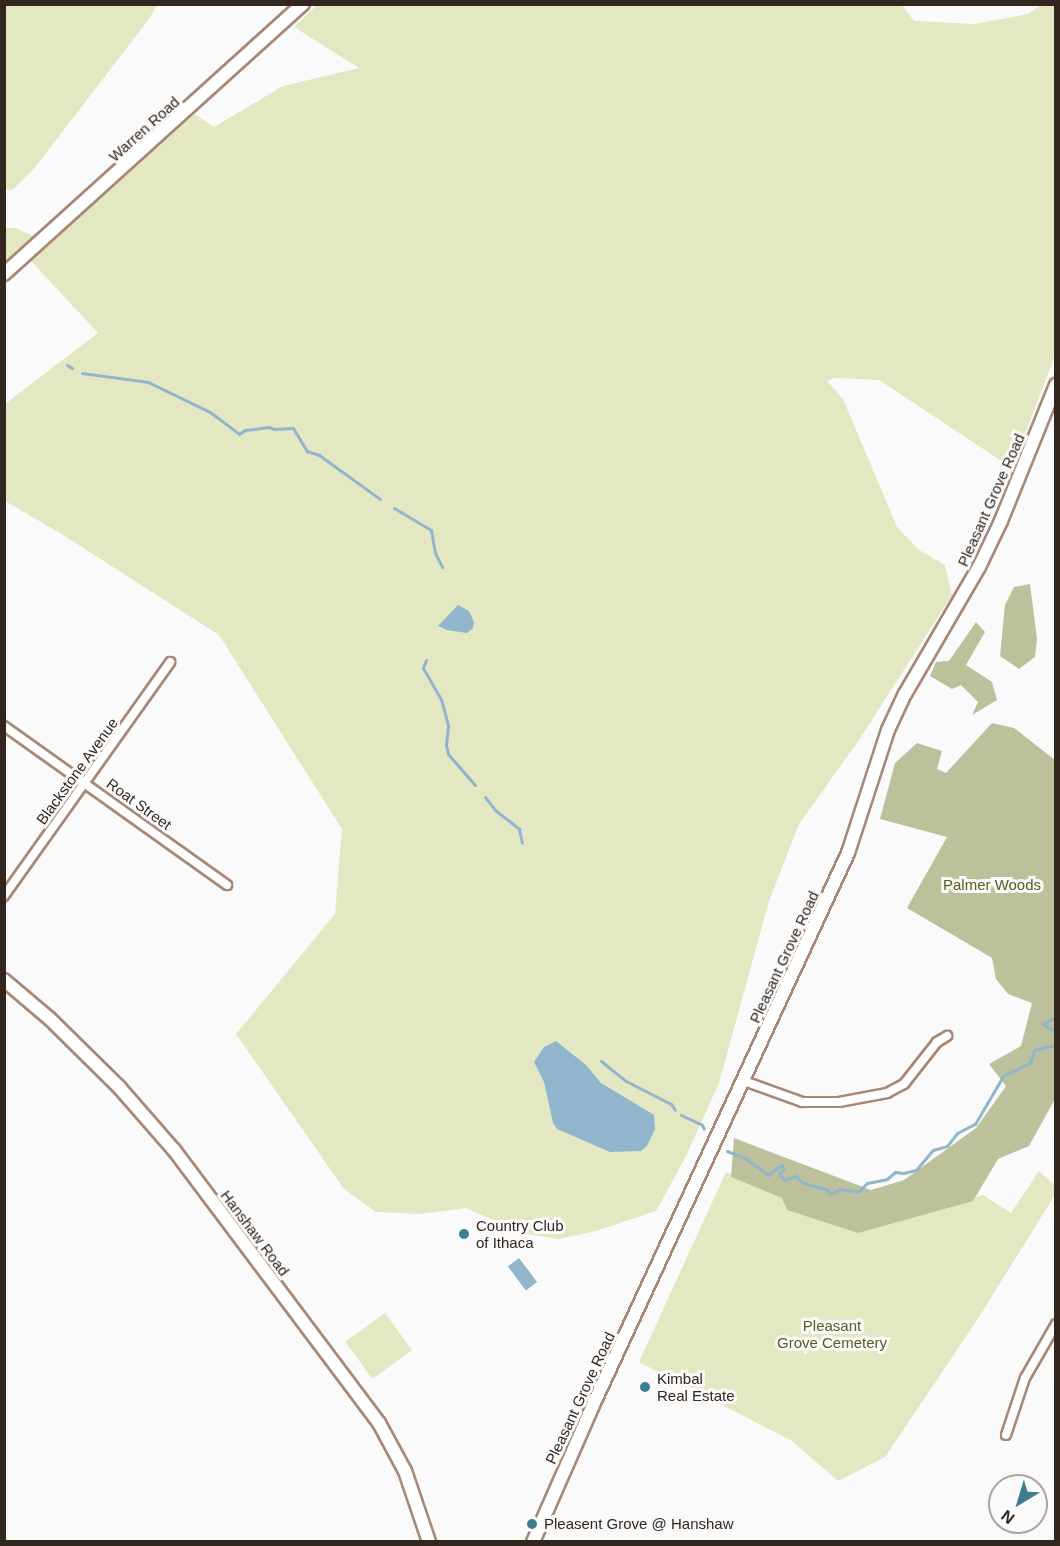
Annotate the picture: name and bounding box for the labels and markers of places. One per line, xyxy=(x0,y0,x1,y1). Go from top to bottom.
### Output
place label: Country Club of Ithaca xyxy=(476,1216,564,1251)
marker: Country Club of Ithaca xyxy=(457,1227,471,1241)
place label: Kimbal Real Estate xyxy=(657,1369,735,1404)
marker: Kimbal Real Estate xyxy=(638,1380,652,1394)
place label: Pleasent Grove @ Hanshaw xyxy=(544,1515,733,1533)
marker: Pleasent Grove @ Hanshaw xyxy=(525,1517,539,1531)

